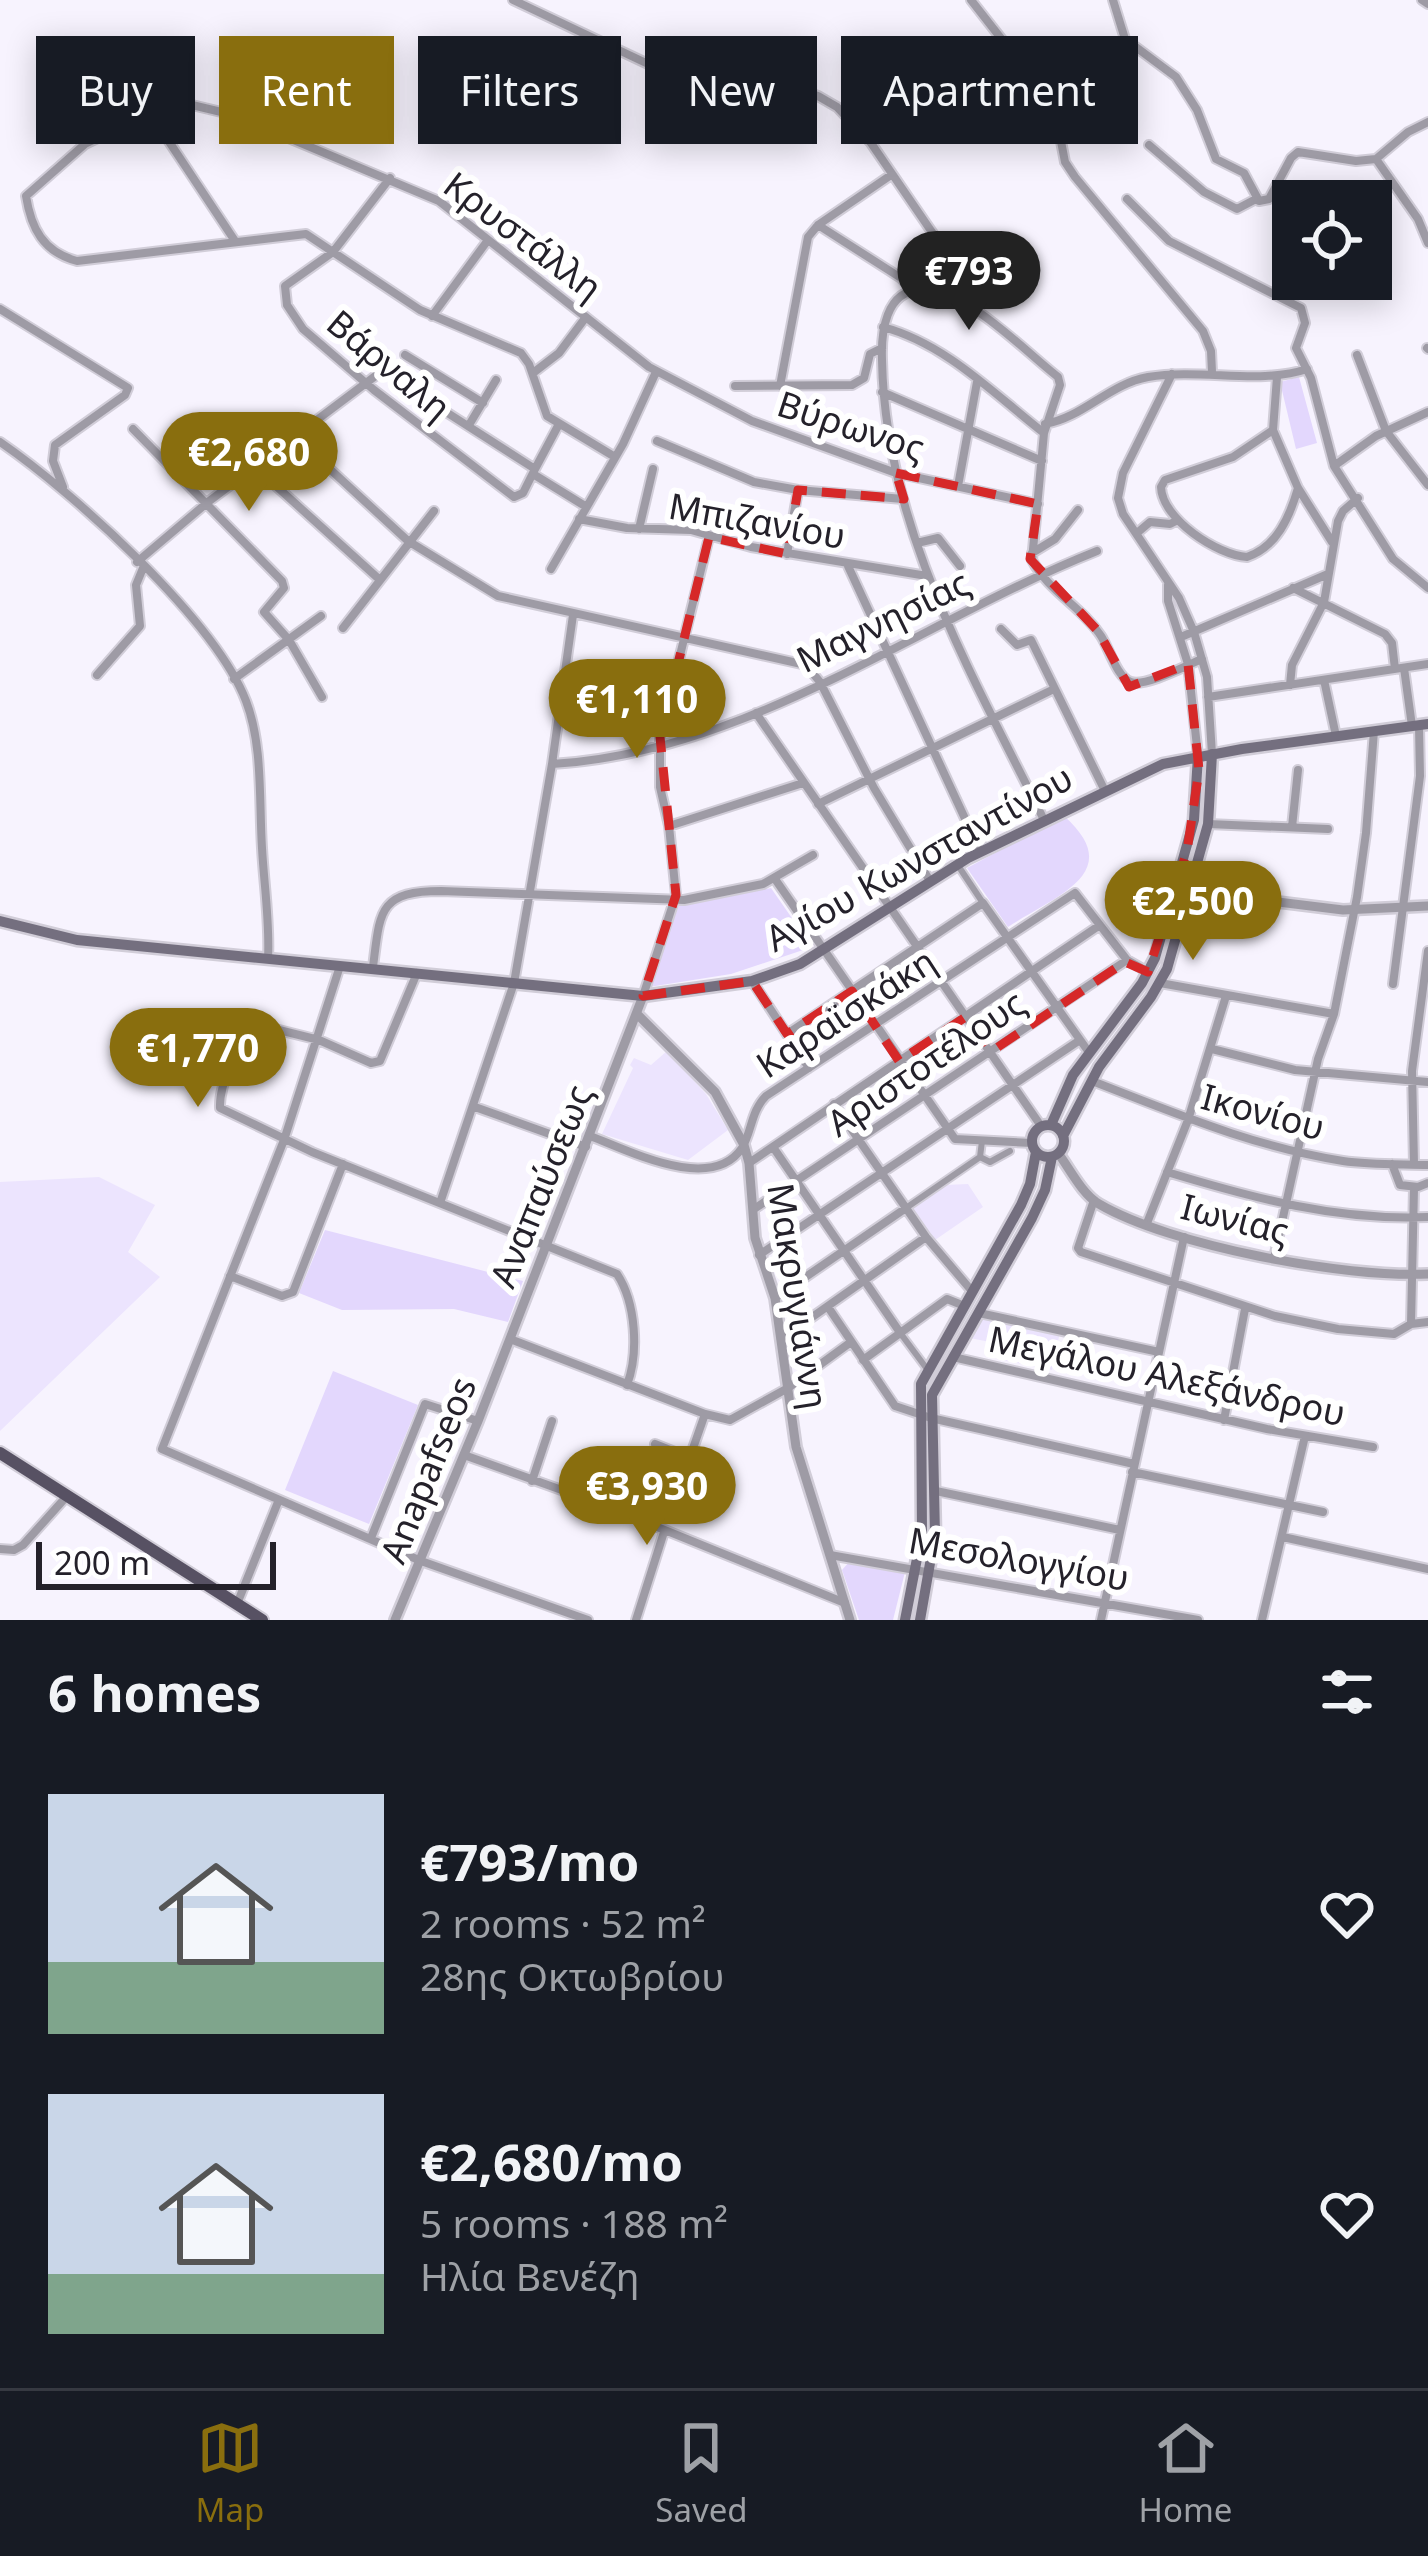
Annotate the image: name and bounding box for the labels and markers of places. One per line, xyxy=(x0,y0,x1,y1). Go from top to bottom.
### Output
pin: €793 xyxy=(898,231,1040,333)
pin: €2,680 xyxy=(151,412,347,514)
pin: €1,110 xyxy=(539,659,735,761)
pin: €2,500 xyxy=(1095,861,1291,963)
pin: €1,770 xyxy=(100,1008,296,1110)
pin: €3,930 xyxy=(549,1446,745,1548)

